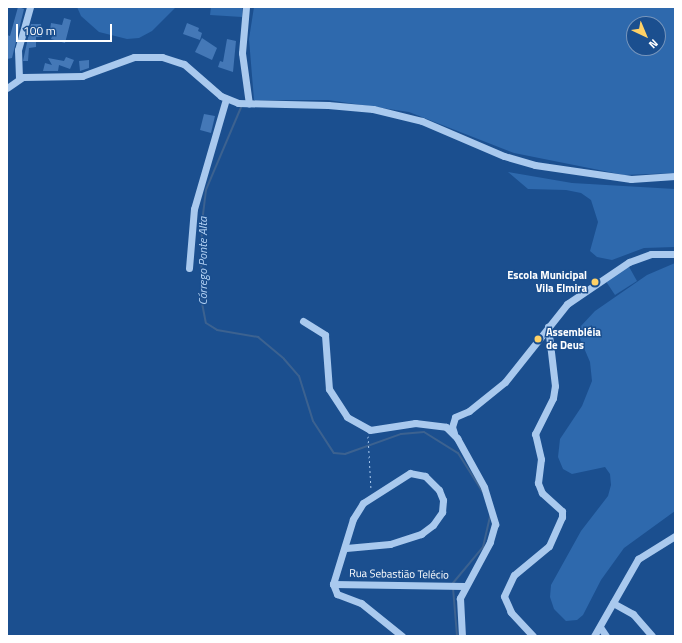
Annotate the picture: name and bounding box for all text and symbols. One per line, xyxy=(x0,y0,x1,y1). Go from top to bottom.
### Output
scale bar xyxy=(18,16,114,42)
north arrow xyxy=(626,16,666,56)
text: 100 m xyxy=(23,21,56,40)
text: N xyxy=(645,36,662,52)
water label: Córrego Ponte Alta xyxy=(196,217,210,305)
place label: Escola Municipal Vila Elmira xyxy=(507,269,587,295)
marker: Escola Municipal Vila Elmira xyxy=(590,277,600,287)
place label: Assembléia de Deus xyxy=(546,326,601,352)
marker: Assembléia de Deus xyxy=(533,334,543,344)
street label: Rua Sebastião Telécio xyxy=(349,567,449,581)

